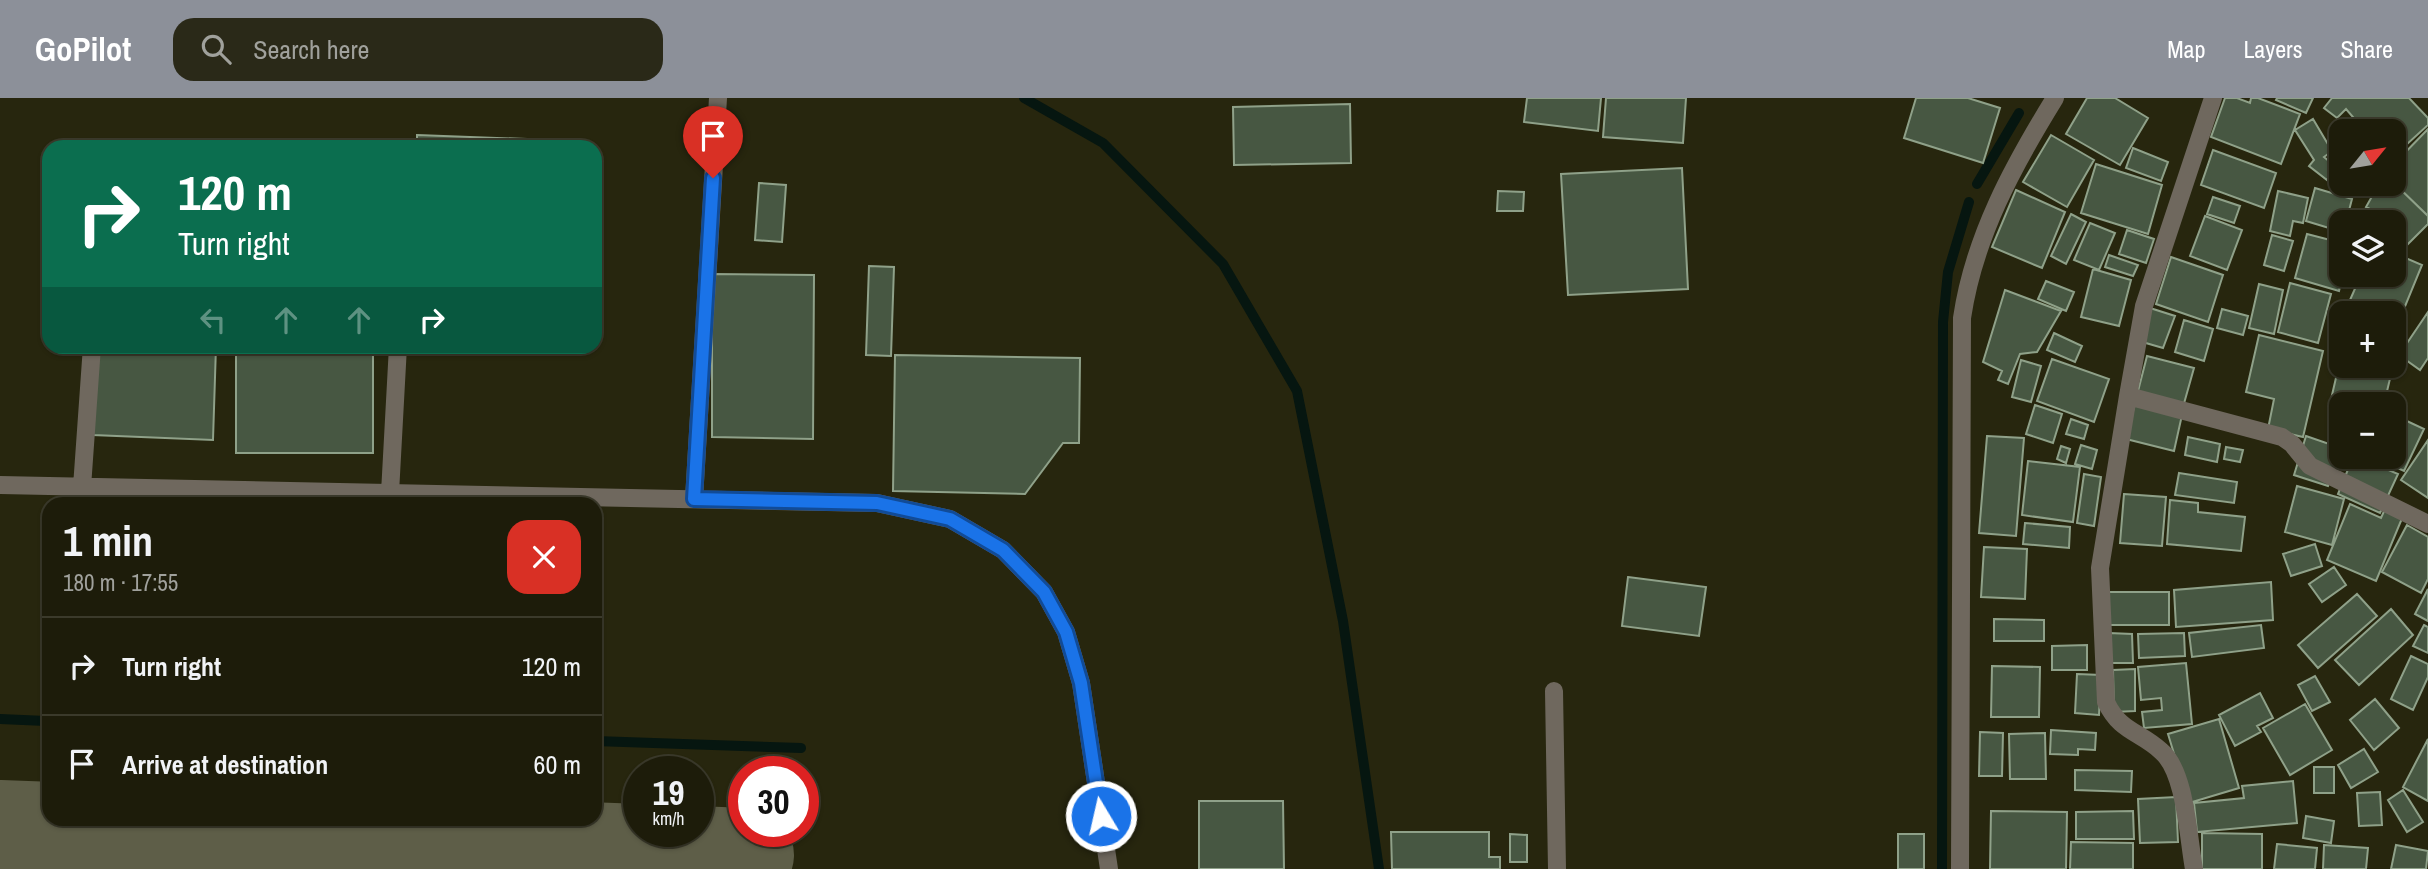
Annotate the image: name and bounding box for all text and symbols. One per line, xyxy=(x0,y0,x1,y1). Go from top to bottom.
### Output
search box xyxy=(173,18,663,81)
text: GoPilot xyxy=(35,27,131,71)
icon: search xyxy=(197,30,235,68)
text: Search here xyxy=(253,32,369,67)
text: Map xyxy=(2167,33,2205,65)
text: Layers xyxy=(2243,33,2302,65)
text: Share xyxy=(2340,33,2393,65)
pin xyxy=(683,106,743,178)
icon: arrive xyxy=(694,117,732,155)
north arrow xyxy=(2329,119,2406,196)
map controls xyxy=(2329,119,2406,469)
text: 120 m xyxy=(178,159,292,225)
icon: right xyxy=(63,168,154,259)
button: layers xyxy=(2329,210,2406,287)
text: Turn right xyxy=(178,222,290,265)
icon: left xyxy=(194,301,232,339)
icon: ahead xyxy=(267,301,305,339)
icon: ahead xyxy=(340,301,378,339)
icon: right xyxy=(413,301,451,339)
button: + xyxy=(2329,301,2406,378)
button: − xyxy=(2329,392,2406,469)
text: 1 min xyxy=(63,513,153,569)
button: close xyxy=(507,520,581,594)
text: 180 m · 17:55 xyxy=(63,567,178,598)
icon: right xyxy=(63,647,101,685)
text: Turn right xyxy=(122,649,221,684)
text: 120 m xyxy=(522,649,581,684)
icon: arrive xyxy=(63,745,101,783)
text: Arrive at destination xyxy=(122,747,328,782)
text: 60 m xyxy=(534,747,581,782)
speed limit sign: 30 xyxy=(728,756,819,847)
text: 19 xyxy=(653,769,684,816)
position arrow xyxy=(1064,779,1138,853)
text: km/h xyxy=(653,806,685,831)

